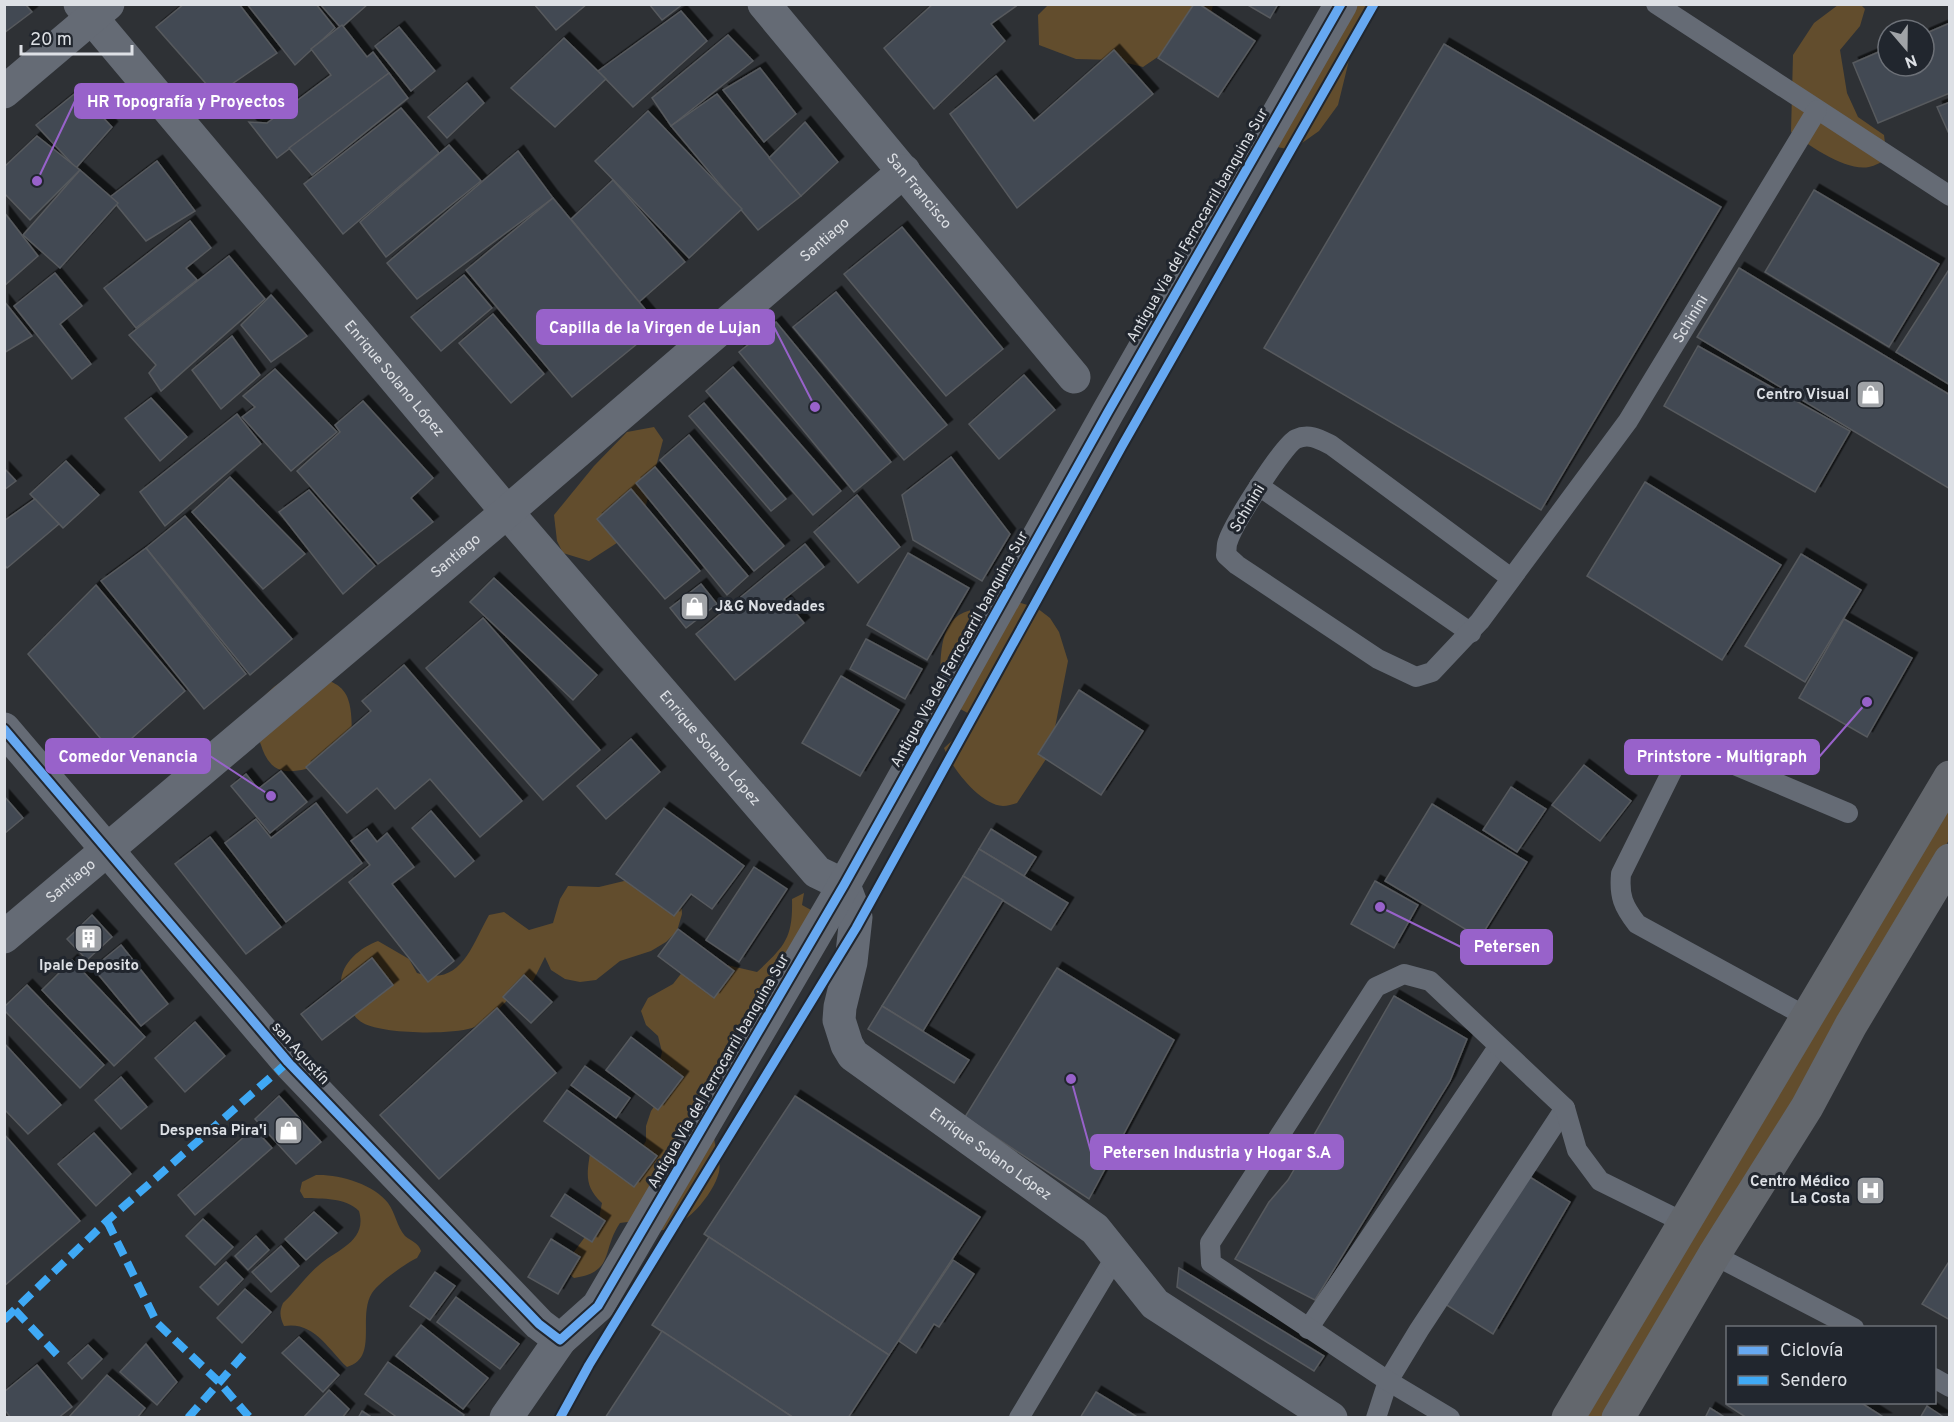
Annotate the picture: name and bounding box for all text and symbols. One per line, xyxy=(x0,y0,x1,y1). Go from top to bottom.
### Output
scale bar xyxy=(21,18,132,56)
north arrow xyxy=(1876,18,1936,78)
text: 20 m xyxy=(30,29,72,52)
text: N xyxy=(1902,49,1919,72)
callout: HR Topografía y Proyectos xyxy=(75,84,297,118)
text: HR Topografía y Proyectos xyxy=(87,93,285,113)
street label: Antigua Via del Ferrocarril banquina Sur xyxy=(1123,105,1273,346)
street label: San Francisco xyxy=(881,150,955,234)
street label: Santiago xyxy=(797,214,854,267)
street label: Schinini xyxy=(1670,292,1713,347)
callout: Capilla de la Virgen de Lujan xyxy=(537,310,774,344)
street label: Enrique Solano López xyxy=(339,317,448,441)
text: Capilla de la Virgen de Lujan xyxy=(549,319,761,339)
shop icon: Centro Visual xyxy=(1854,378,1886,410)
place label: Centro Visual xyxy=(1756,386,1849,405)
street label: Schinini xyxy=(1226,481,1270,536)
street label: Antigua Via del Ferrocarril banquina Sur xyxy=(887,528,1033,771)
street label: Santiago xyxy=(428,530,485,583)
shop icon: J&G Novedades xyxy=(678,590,710,622)
place label: J&G Novedades xyxy=(715,598,825,617)
street label: Enrique Solano López xyxy=(654,687,764,811)
callout: Comedor Venancia xyxy=(46,739,210,773)
callout: Printstore - Multigraph xyxy=(1625,740,1819,774)
text: Comedor Venancia xyxy=(58,748,198,768)
text: Printstore - Multigraph xyxy=(1637,748,1807,768)
street label: Santiago xyxy=(43,856,100,908)
building icon: Ipale Deposito xyxy=(73,922,105,954)
callout: Petersen xyxy=(1461,930,1552,964)
text: Petersen xyxy=(1474,938,1540,958)
street label: Antigua Via del Ferrocarril banquina Sur xyxy=(644,951,794,1192)
place label: Ipale Deposito xyxy=(39,957,139,976)
street label: san Agustín xyxy=(267,1019,333,1089)
street label: Enrique Solano López xyxy=(925,1105,1055,1206)
shop icon: Despensa Pira'i xyxy=(272,1114,304,1146)
place label: Despensa Pira'i xyxy=(159,1122,267,1141)
callout: Petersen Industria y Hogar S.A xyxy=(1091,1135,1343,1169)
text: Petersen Industria y Hogar S.A xyxy=(1103,1144,1331,1164)
place label: Centro Médico La Costa xyxy=(1750,1173,1850,1209)
hospital icon: Centro Médico La Costa xyxy=(1855,1174,1887,1206)
legend xyxy=(1726,1326,1936,1404)
text: Ciclovía xyxy=(1780,1340,1843,1363)
text: Sendero xyxy=(1780,1370,1847,1393)

